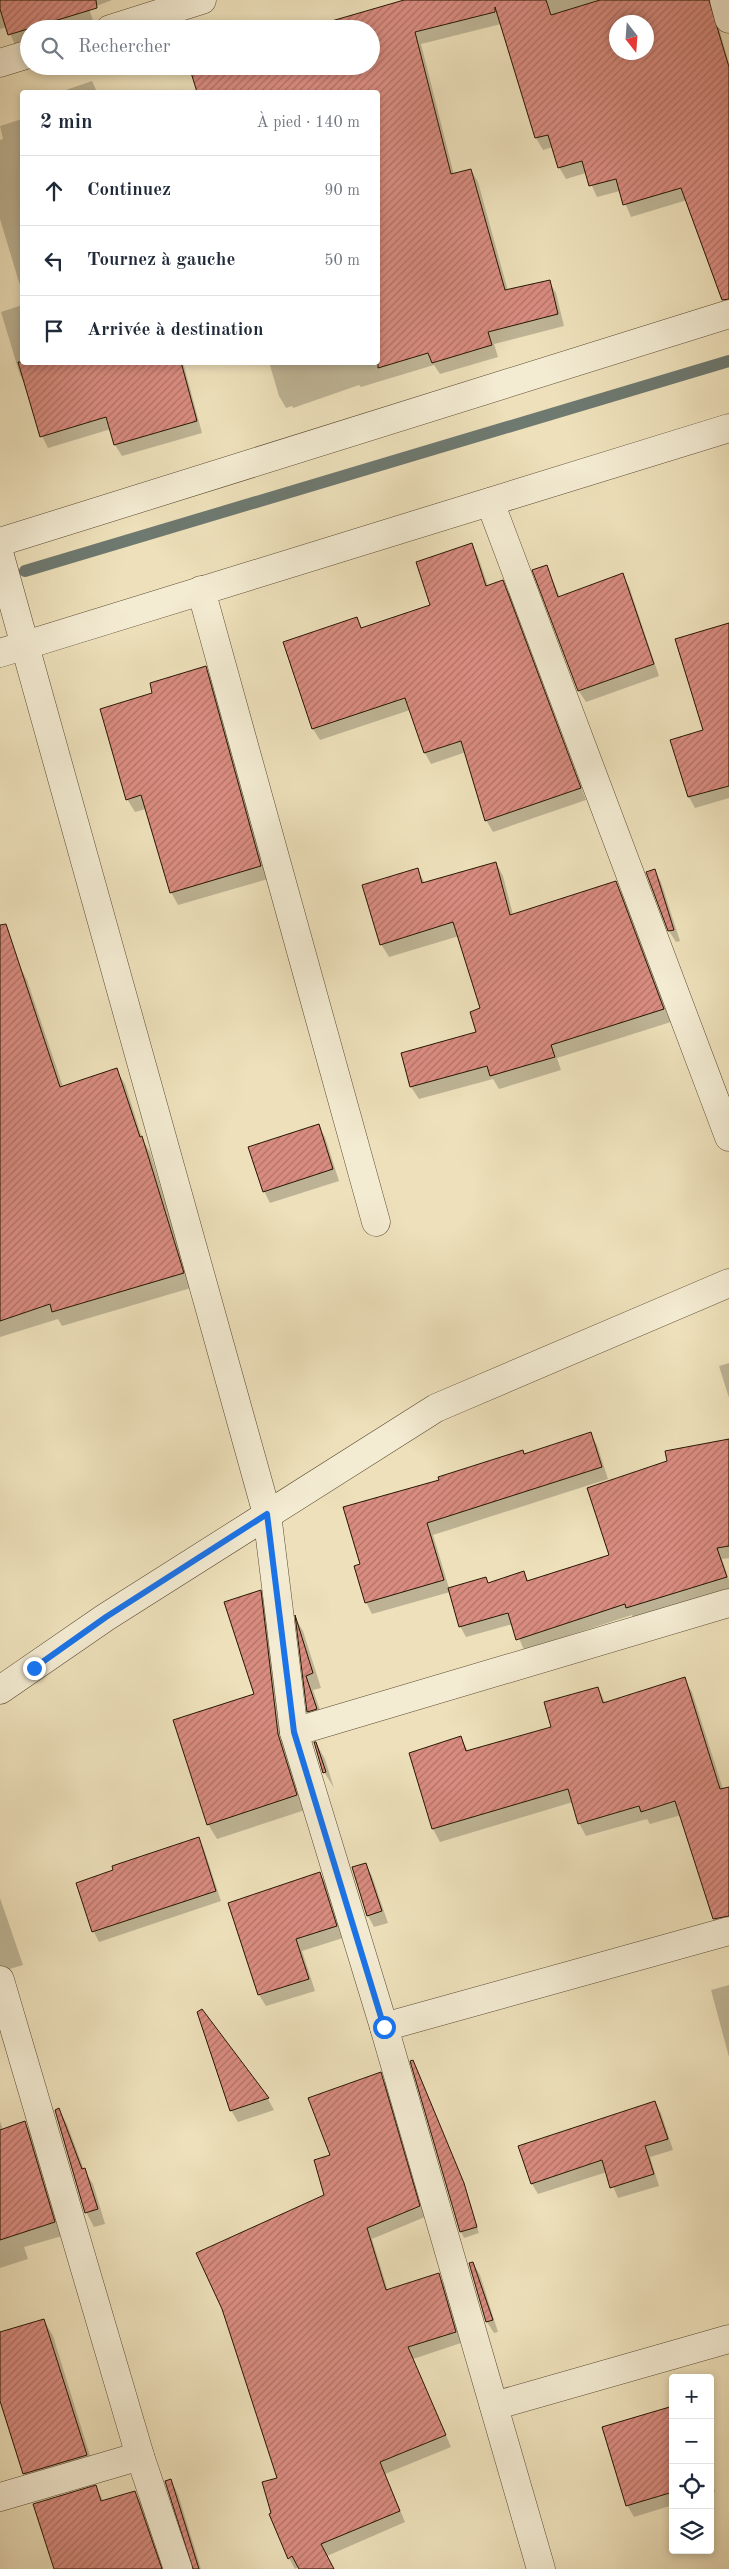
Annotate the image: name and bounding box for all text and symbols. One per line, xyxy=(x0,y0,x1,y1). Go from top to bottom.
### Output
north arrow xyxy=(609,15,654,60)
search box xyxy=(20,20,380,75)
icon: search xyxy=(38,34,66,62)
text: Rechercher xyxy=(78,38,171,57)
text: 2 min xyxy=(40,112,93,133)
text: À pied · 140 m xyxy=(257,115,360,131)
icon: ahead xyxy=(40,177,68,205)
text: Continuez xyxy=(87,181,171,200)
text: 90 m xyxy=(324,183,360,199)
icon: left xyxy=(40,247,68,275)
text: Tournez à gauche xyxy=(87,251,235,270)
text: 50 m xyxy=(324,253,360,269)
icon: arrive xyxy=(40,317,68,345)
text: Arrivée à destination xyxy=(87,321,263,340)
route end xyxy=(23,1657,46,1680)
route start xyxy=(373,2016,396,2039)
map controls xyxy=(669,2374,714,2554)
button: + xyxy=(669,2374,714,2419)
button: − xyxy=(669,2419,714,2464)
button: locate xyxy=(669,2464,714,2509)
button: layers xyxy=(669,2509,714,2554)

